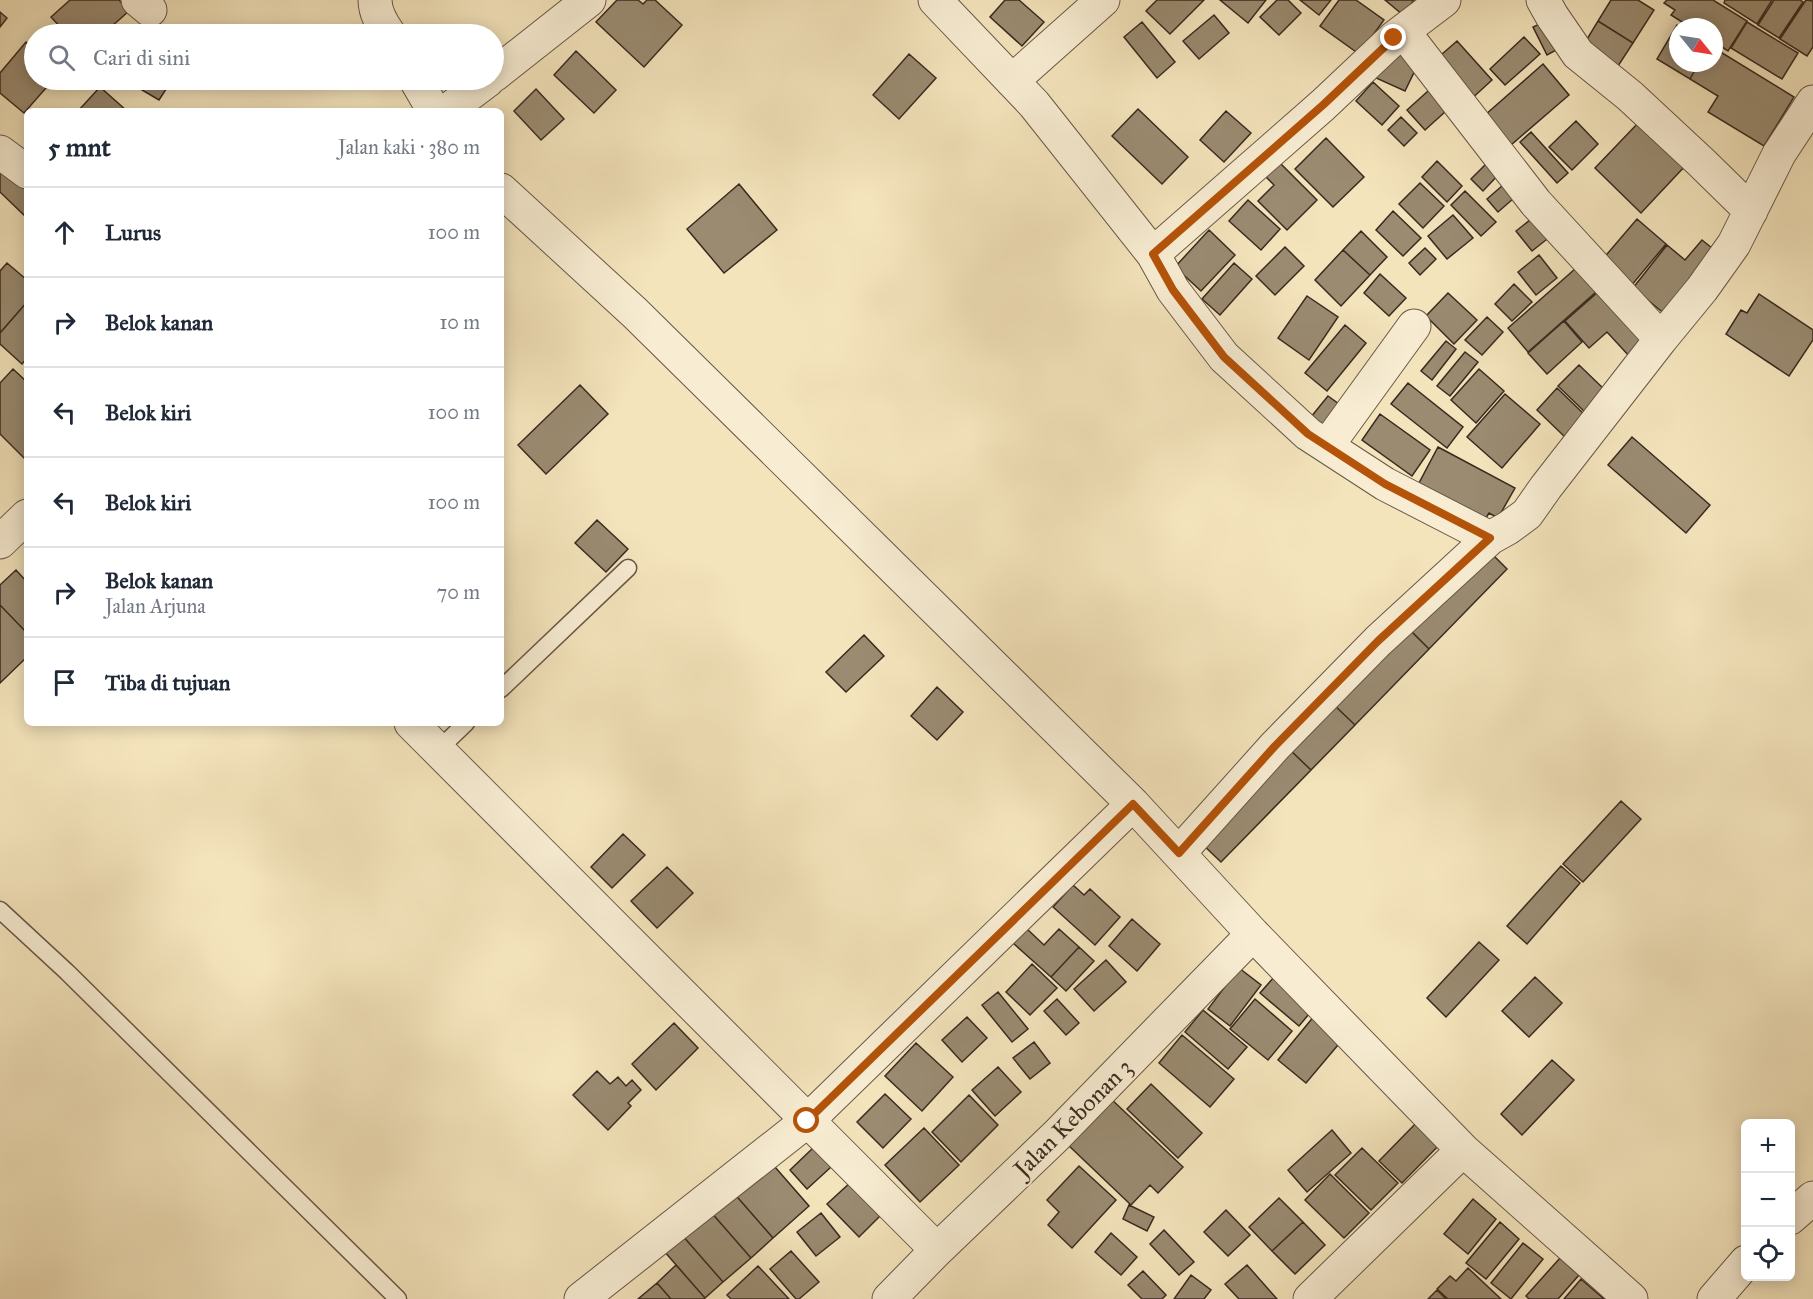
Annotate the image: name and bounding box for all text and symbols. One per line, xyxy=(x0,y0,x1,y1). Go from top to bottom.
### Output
north arrow xyxy=(1669,18,1723,72)
search box xyxy=(24,24,504,90)
route end xyxy=(1380,24,1406,50)
icon: search xyxy=(45,41,78,74)
text: Cari di sini xyxy=(93,44,190,71)
text: 5 mnt xyxy=(48,131,111,163)
text: Jalan kaki · 380 m xyxy=(338,135,480,159)
icon: ahead xyxy=(48,216,81,249)
text: Lurus xyxy=(105,219,161,246)
text: 100 m xyxy=(428,220,480,244)
icon: right xyxy=(48,306,81,339)
text: Belok kanan xyxy=(105,309,213,336)
text: 10 m xyxy=(439,310,480,334)
icon: left xyxy=(48,396,81,429)
text: Belok kiri xyxy=(105,399,191,426)
text: 100 m xyxy=(428,400,480,424)
icon: left xyxy=(48,486,81,519)
text: Belok kiri xyxy=(105,489,191,516)
text: 100 m xyxy=(428,490,480,514)
text: Belok kanan xyxy=(105,567,213,594)
icon: right xyxy=(48,576,81,609)
text: 70 m xyxy=(437,580,480,604)
text: Jalan Arjuna xyxy=(105,594,206,618)
icon: arrive xyxy=(48,666,81,699)
text: Tiba di tujuan xyxy=(105,669,230,696)
street label: Jalan Kebonan 3 xyxy=(1005,1052,1139,1186)
route start xyxy=(793,1107,819,1133)
map controls xyxy=(1741,1119,1795,1281)
button: + xyxy=(1741,1119,1795,1173)
button: − xyxy=(1741,1173,1795,1227)
button: locate xyxy=(1741,1227,1795,1281)

